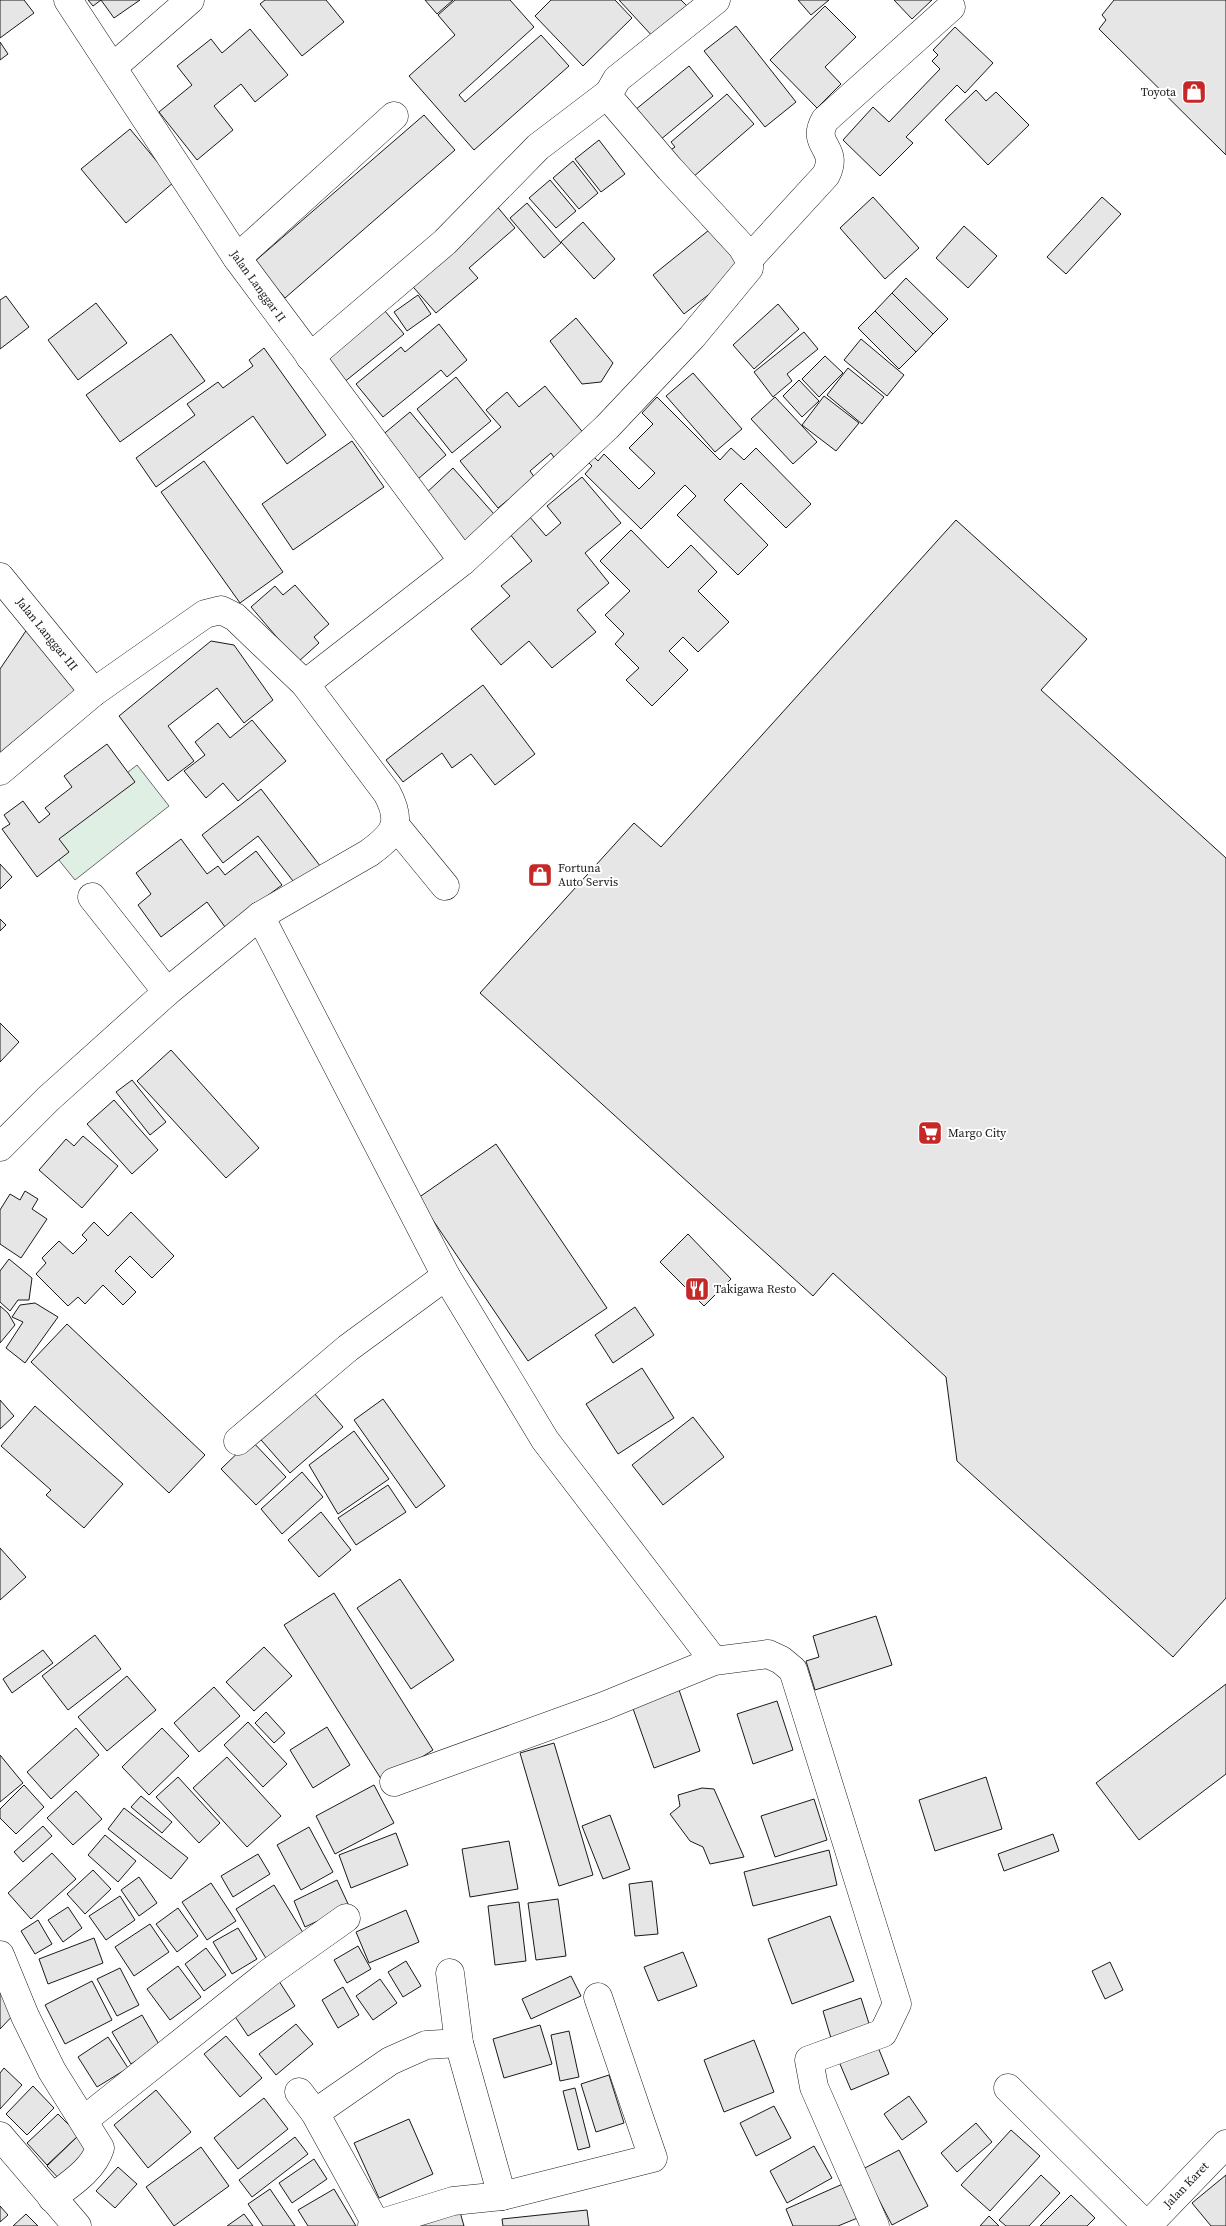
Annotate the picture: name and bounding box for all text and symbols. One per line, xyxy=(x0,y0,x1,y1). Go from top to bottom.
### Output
shop icon: Toyota xyxy=(1181,79,1207,105)
place label: Toyota xyxy=(1141,84,1177,100)
street label: Jalan Langgar II xyxy=(226,246,290,325)
street label: Jalan Langgar III xyxy=(12,593,81,674)
place label: Fortuna Auto Servis xyxy=(558,860,618,890)
shop icon: Fortuna Auto Servis xyxy=(527,862,553,888)
supermarket icon: Margo City xyxy=(917,1120,943,1146)
place label: Margo City xyxy=(948,1125,1007,1141)
restaurant icon: Takigawa Resto xyxy=(684,1276,710,1302)
place label: Takigawa Resto xyxy=(714,1281,797,1297)
street label: Jalan Karet xyxy=(1159,2158,1212,2212)

